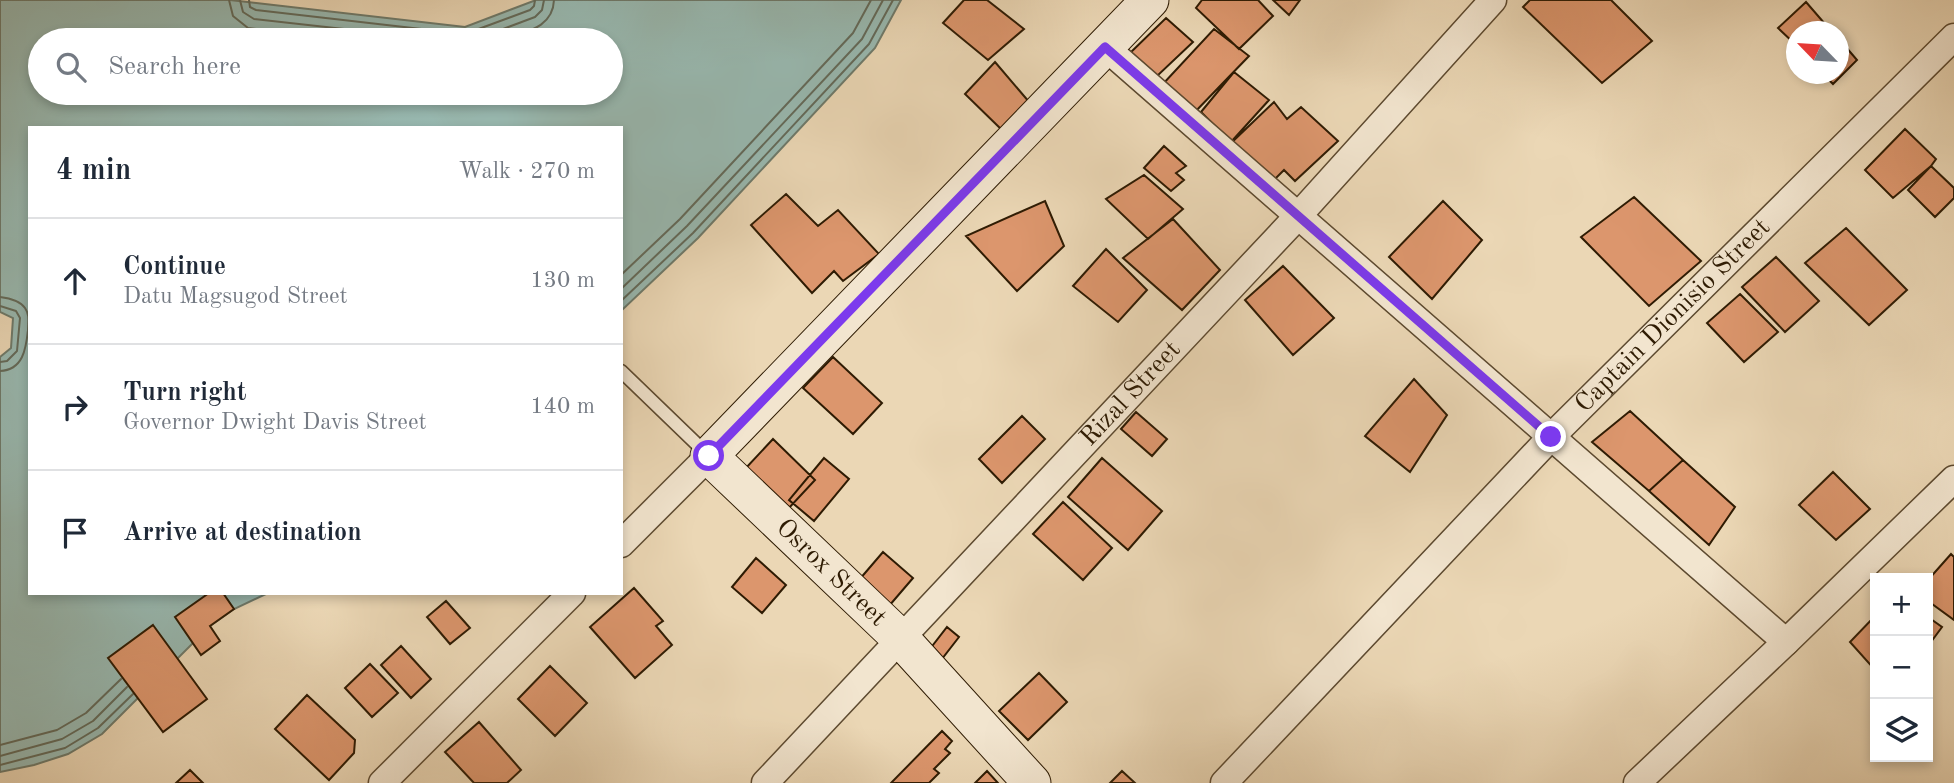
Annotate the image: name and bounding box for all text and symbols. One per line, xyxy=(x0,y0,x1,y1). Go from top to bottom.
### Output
north arrow xyxy=(1786,21,1849,84)
search box xyxy=(28,28,623,105)
icon: search xyxy=(52,48,90,86)
text: Search here xyxy=(108,54,241,80)
text: 4 min xyxy=(56,156,131,186)
text: Walk · 270 m xyxy=(459,160,595,183)
street label: Captain Dionisio Street xyxy=(1571,214,1775,418)
text: Continue xyxy=(123,254,226,280)
icon: ahead xyxy=(56,262,94,300)
text: 130 m xyxy=(530,269,595,292)
text: Datu Magsugod Street xyxy=(123,285,348,308)
street label: Rizal Street xyxy=(1076,336,1186,451)
text: Turn right xyxy=(123,380,246,406)
icon: right xyxy=(56,388,94,426)
text: 140 m xyxy=(530,395,595,418)
text: Governor Dwight Davis Street xyxy=(123,411,427,434)
route end xyxy=(1535,421,1566,452)
route start xyxy=(693,440,724,471)
icon: arrive xyxy=(56,514,94,552)
street label: Osrox Street xyxy=(771,514,891,632)
text: Arrive at destination xyxy=(123,520,362,546)
map controls xyxy=(1870,573,1933,762)
button: + xyxy=(1870,573,1933,636)
button: − xyxy=(1870,636,1933,699)
button: layers xyxy=(1870,699,1933,762)

